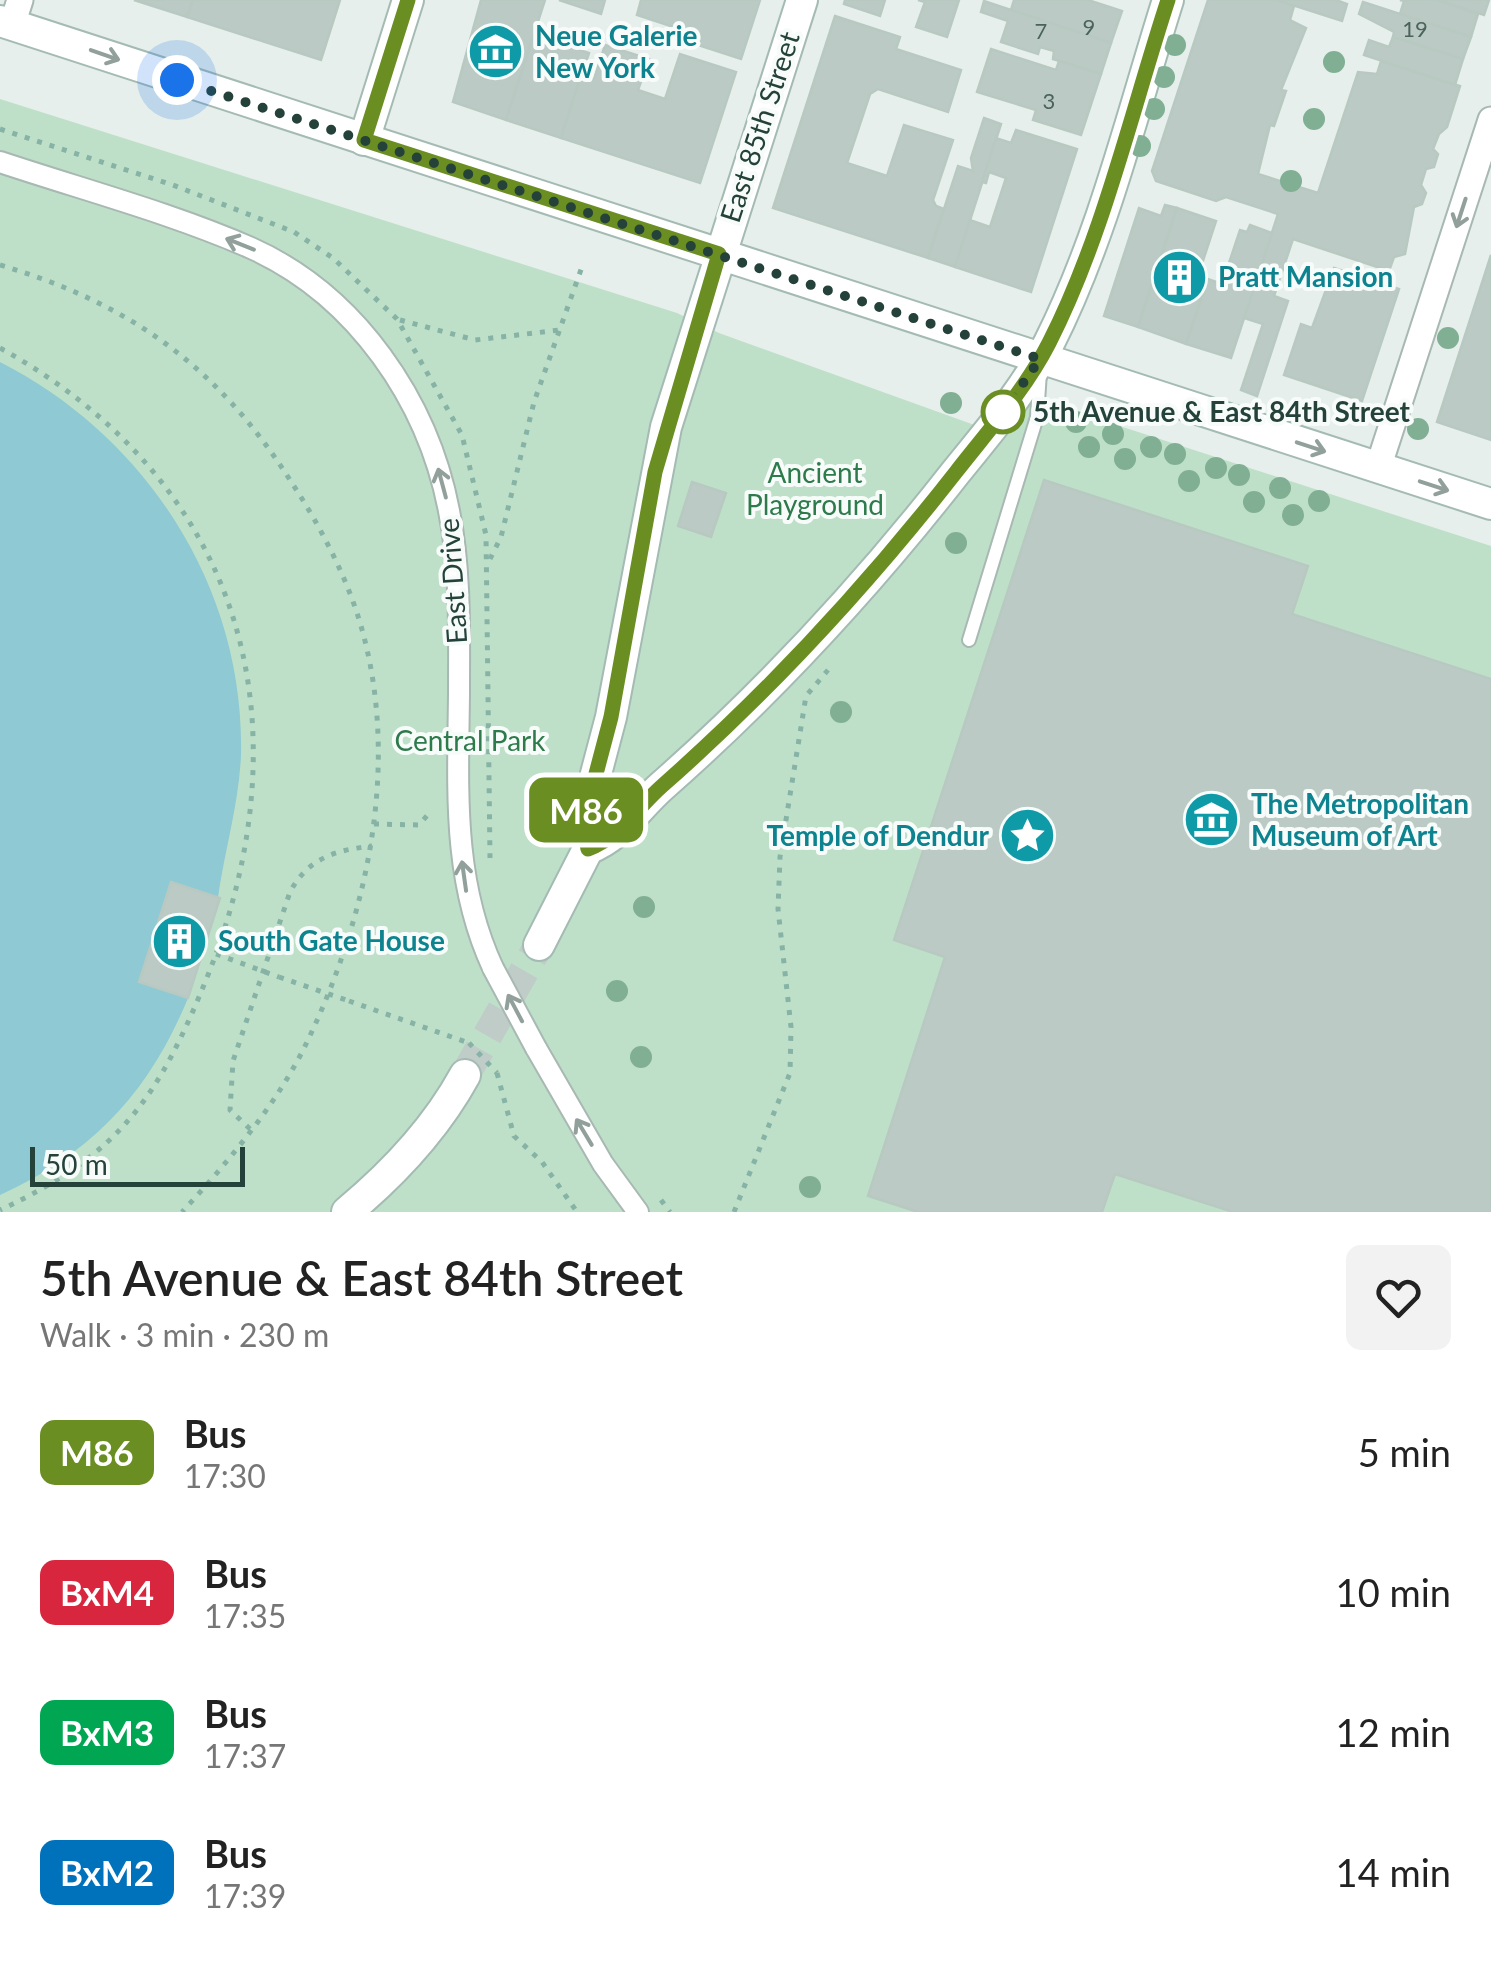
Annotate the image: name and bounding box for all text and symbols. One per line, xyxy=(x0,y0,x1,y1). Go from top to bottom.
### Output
house number: 9 xyxy=(1083,13,1095,40)
house number: 19 xyxy=(1402,15,1428,42)
house number: 7 xyxy=(1035,17,1047,44)
place label: Neue Galerie New York xyxy=(535,18,698,84)
museum icon: Neue Galerie New York xyxy=(466,22,526,82)
street label: East 85th Street xyxy=(712,27,806,226)
one-way arrow xyxy=(88,47,120,65)
your location xyxy=(152,55,202,105)
house number: 3 xyxy=(1043,87,1055,114)
one-way arrow xyxy=(1451,196,1469,228)
one-way arrow xyxy=(225,233,255,251)
building icon: Pratt Mansion xyxy=(1149,247,1209,307)
place label: Pratt Mansion xyxy=(1218,259,1393,293)
marker: 5th Avenue & East 84th Street xyxy=(982,391,1024,433)
place label: 5th Avenue & East 84th Street xyxy=(1033,394,1410,428)
one-way arrow xyxy=(1294,439,1326,457)
park label: Ancient Playground xyxy=(746,455,884,521)
one-way arrow xyxy=(432,468,450,499)
one-way arrow xyxy=(1418,478,1450,496)
street label: East Drive xyxy=(431,517,473,645)
park label: Central Park xyxy=(394,723,546,757)
line badge: M86 xyxy=(528,778,644,842)
place label: The Metropolitan Museum of Art xyxy=(1251,786,1469,852)
text: M86 xyxy=(549,789,623,831)
museum icon: The Metropolitan Museum of Art xyxy=(1182,790,1242,850)
place icon: Temple of Dendur xyxy=(998,806,1058,866)
place label: Temple of Dendur xyxy=(767,818,990,852)
one-way arrow xyxy=(454,861,472,893)
building icon: South Gate House xyxy=(149,911,209,971)
place label: South Gate House xyxy=(218,923,445,957)
one-way arrow xyxy=(504,994,524,1024)
one-way arrow xyxy=(573,1118,594,1147)
scale bar xyxy=(30,1142,245,1186)
text: 50 m xyxy=(45,1147,108,1181)
button: heart xyxy=(1346,1245,1451,1350)
text: 5th Avenue & East 84th Street xyxy=(40,1249,683,1306)
text: Walk · 3 min · 230 m xyxy=(40,1315,329,1354)
text: Bus xyxy=(184,1410,247,1456)
text: 5 min xyxy=(1358,1429,1451,1475)
text: M86 xyxy=(60,1431,134,1473)
text: 17:30 xyxy=(184,1456,266,1495)
text: Bus xyxy=(204,1550,267,1596)
text: 10 min xyxy=(1336,1569,1451,1615)
text: BxM4 xyxy=(60,1571,154,1613)
text: 17:35 xyxy=(204,1596,286,1635)
text: Bus xyxy=(204,1690,267,1736)
text: 12 min xyxy=(1336,1709,1451,1755)
text: BxM3 xyxy=(60,1711,154,1753)
text: 17:37 xyxy=(204,1736,286,1775)
text: Bus xyxy=(204,1830,267,1876)
text: 14 min xyxy=(1336,1849,1451,1895)
text: BxM2 xyxy=(60,1851,154,1893)
text: 17:39 xyxy=(204,1876,286,1915)

